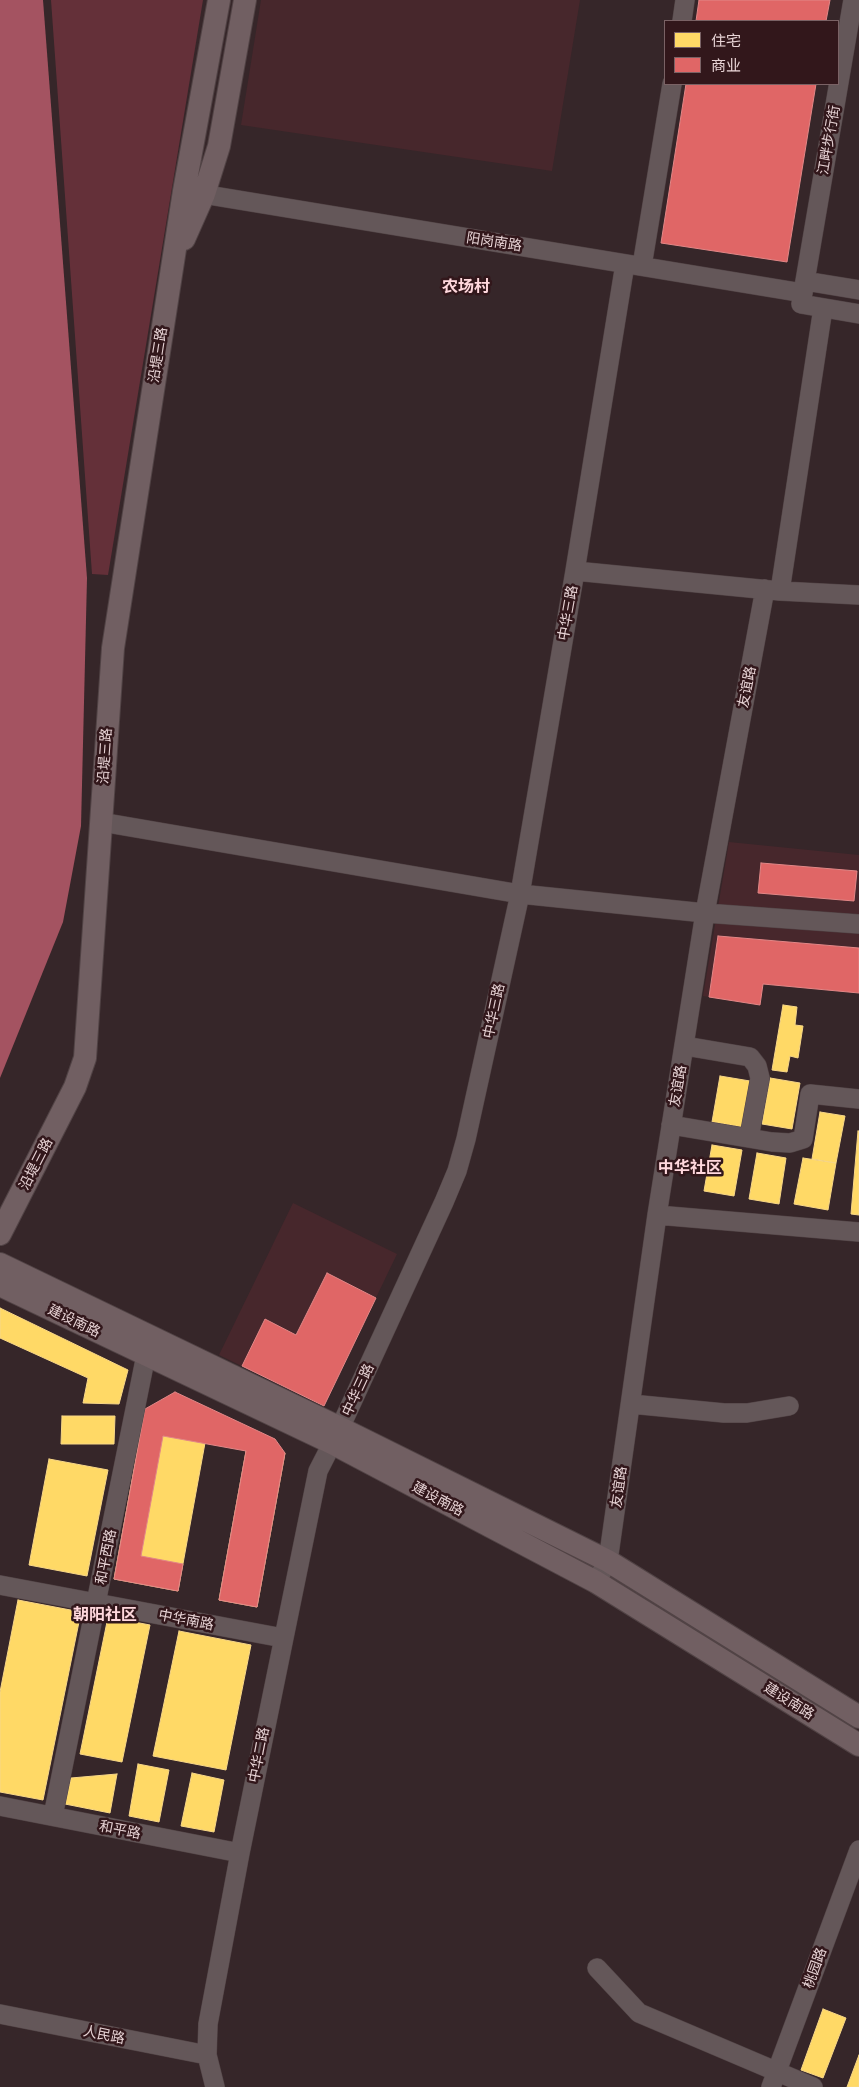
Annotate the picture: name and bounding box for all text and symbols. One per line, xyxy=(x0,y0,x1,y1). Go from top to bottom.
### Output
legend xyxy=(664,20,839,85)
text: 住宅 xyxy=(711,32,741,49)
text: 商业 xyxy=(711,57,741,74)
street label: 江畔步行街 xyxy=(815,104,843,176)
street label: 阳岗南路 xyxy=(465,229,523,255)
district label: 农场村 xyxy=(442,277,490,297)
street label: 沿堤三路 xyxy=(145,326,171,384)
street label: 中华三路 xyxy=(555,584,581,642)
street label: 友谊路 xyxy=(735,665,759,709)
street label: 沿堤三路 xyxy=(95,727,115,785)
street label: 中华三路 xyxy=(480,982,508,1040)
street label: 友谊路 xyxy=(666,1064,690,1108)
street label: 沿堤三路 xyxy=(16,1135,56,1193)
district label: 中华社区 xyxy=(658,1158,722,1178)
street label: 建设南路 xyxy=(45,1301,103,1341)
street label: 中华三路 xyxy=(339,1361,377,1419)
street label: 友谊路 xyxy=(608,1465,630,1509)
street label: 建设南路 xyxy=(409,1478,467,1520)
street label: 和平西路 xyxy=(92,1528,120,1586)
district label: 朝阳社区 xyxy=(73,1605,137,1625)
street label: 中华南路 xyxy=(157,1606,215,1634)
street label: 建设南路 xyxy=(761,1679,817,1723)
street label: 中华二路 xyxy=(245,1726,273,1784)
street label: 和平路 xyxy=(98,1818,142,1842)
street label: 桃园路 xyxy=(800,1945,830,1991)
street label: 人民路 xyxy=(82,2023,126,2047)

